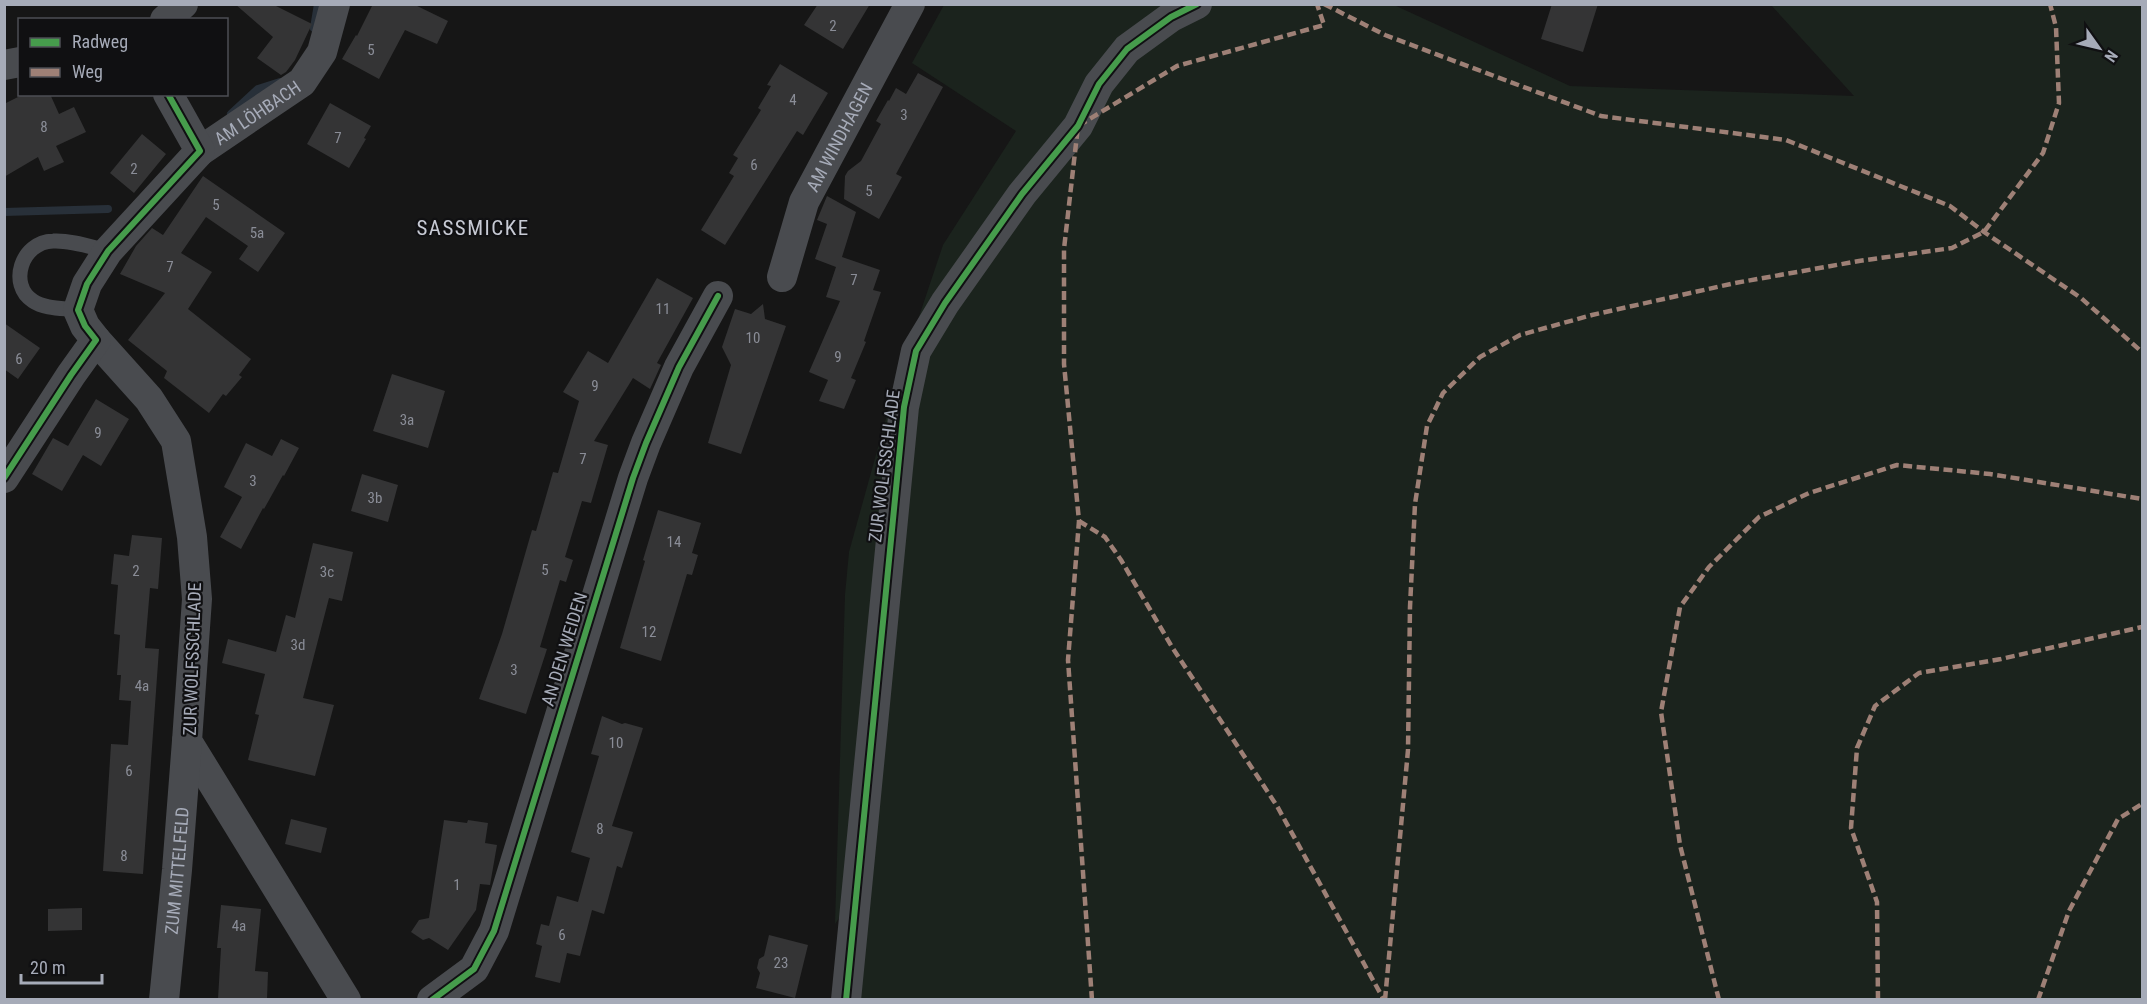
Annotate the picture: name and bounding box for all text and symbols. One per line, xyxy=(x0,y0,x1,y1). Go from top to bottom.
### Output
house number: 2 xyxy=(829,17,837,35)
legend xyxy=(18,18,228,96)
north arrow xyxy=(2069,18,2129,78)
text: Radweg xyxy=(72,31,128,52)
house number: 5 xyxy=(367,41,375,59)
text: N xyxy=(2100,47,2122,65)
text: Weg xyxy=(72,61,103,82)
street label: AM LÖHBACH xyxy=(210,76,304,149)
street label: AM WINDHAGEN xyxy=(801,79,876,195)
house number: 4 xyxy=(789,91,797,109)
house number: 3 xyxy=(900,106,908,124)
house number: 8 xyxy=(40,118,48,136)
house number: 7 xyxy=(334,129,342,147)
house number: 6 xyxy=(750,156,758,174)
house number: 2 xyxy=(130,160,138,178)
house number: 5 xyxy=(865,182,873,200)
house number: 5 xyxy=(212,196,220,214)
district label: SASSMICKE xyxy=(416,216,530,240)
house number: 5a xyxy=(250,224,264,242)
house number: 7 xyxy=(166,258,174,276)
house number: 7 xyxy=(850,271,858,289)
house number: 11 xyxy=(656,300,670,318)
house number: 10 xyxy=(746,329,760,347)
house number: 9 xyxy=(834,348,842,366)
house number: 6 xyxy=(15,350,23,368)
house number: 9 xyxy=(591,377,599,395)
street label: ZUR WOLFSSCHLADE xyxy=(864,389,904,543)
house number: 3a xyxy=(400,411,414,429)
house number: 9 xyxy=(94,424,102,442)
house number: 7 xyxy=(579,450,587,468)
house number: 3 xyxy=(249,472,257,490)
house number: 3b xyxy=(368,489,382,507)
house number: 14 xyxy=(667,533,681,551)
house number: 5 xyxy=(541,561,549,579)
house number: 2 xyxy=(132,562,140,580)
house number: 3c xyxy=(320,563,334,581)
street label: ZUR WOLFSSCHLADE xyxy=(179,582,205,736)
street label: AN DEN WEIDEN xyxy=(537,590,591,708)
house number: 12 xyxy=(642,623,656,641)
house number: 3d xyxy=(291,636,305,654)
house number: 3 xyxy=(510,661,518,679)
house number: 4a xyxy=(135,677,149,695)
house number: 10 xyxy=(609,734,623,752)
house number: 6 xyxy=(125,762,133,780)
street label: ZUM MITTELFELD xyxy=(160,806,192,935)
house number: 8 xyxy=(596,820,604,838)
house number: 8 xyxy=(120,847,128,865)
house number: 1 xyxy=(453,876,461,894)
house number: 4a xyxy=(232,917,246,935)
house number: 6 xyxy=(558,926,566,944)
scale bar xyxy=(21,947,102,985)
house number: 23 xyxy=(774,954,788,972)
text: 20 m xyxy=(30,957,65,978)

